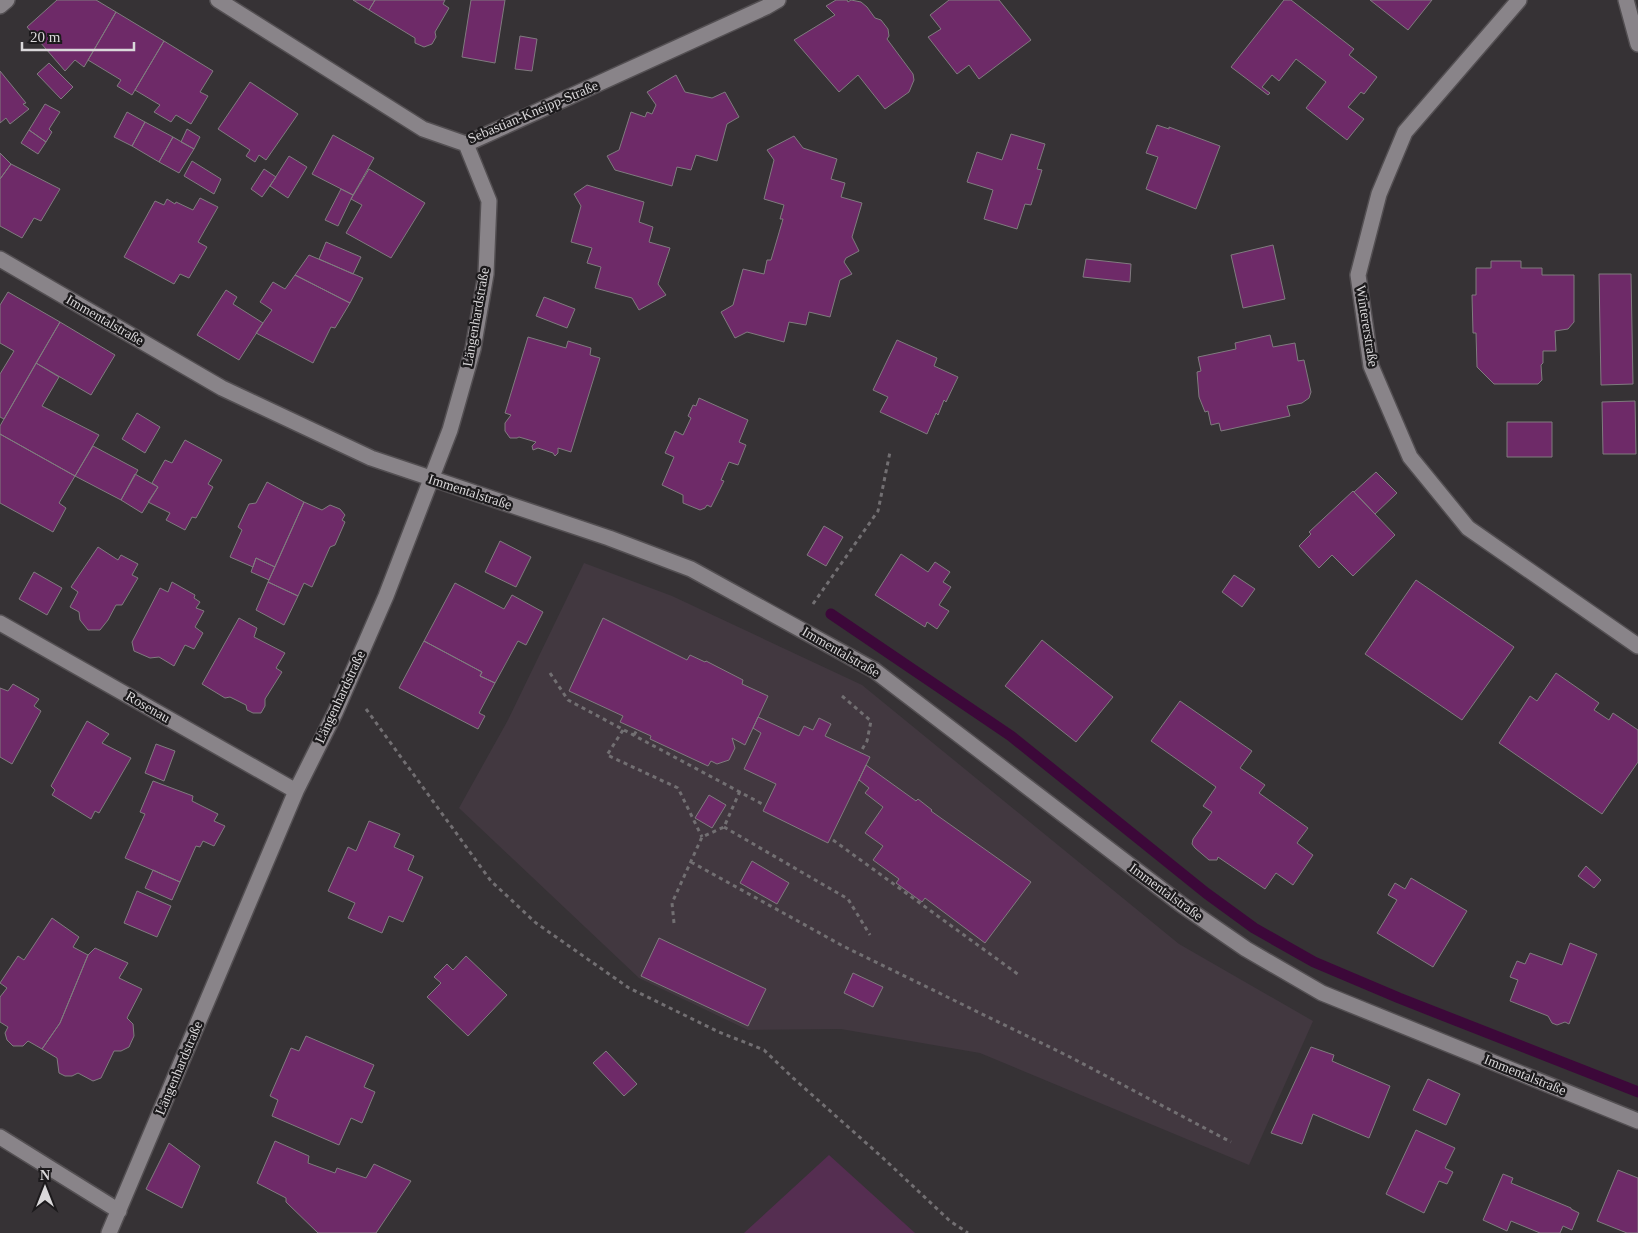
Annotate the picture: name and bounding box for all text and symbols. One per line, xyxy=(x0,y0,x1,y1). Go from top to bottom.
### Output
scale bar xyxy=(22,20,135,52)
text: 20 m xyxy=(30,29,61,45)
street label: Sebastian-Kneipp-Straße xyxy=(466,78,600,146)
street label: Längenhardstraße xyxy=(460,266,492,368)
street label: Wintererstraße xyxy=(1353,284,1381,368)
street label: Immentalstraße xyxy=(64,292,146,348)
street label: Immentalstraße xyxy=(426,471,514,513)
street label: Immentalstraße xyxy=(800,624,882,680)
street label: Längenhardstraße xyxy=(312,648,368,746)
street label: Rosenau xyxy=(123,688,173,726)
street label: Immentalstraße xyxy=(1126,860,1206,924)
street label: Längenhardstraße xyxy=(153,1019,205,1117)
street label: Immentalstraße xyxy=(1482,1052,1568,1098)
north arrow xyxy=(20,1163,70,1213)
text: N xyxy=(40,1168,50,1183)

